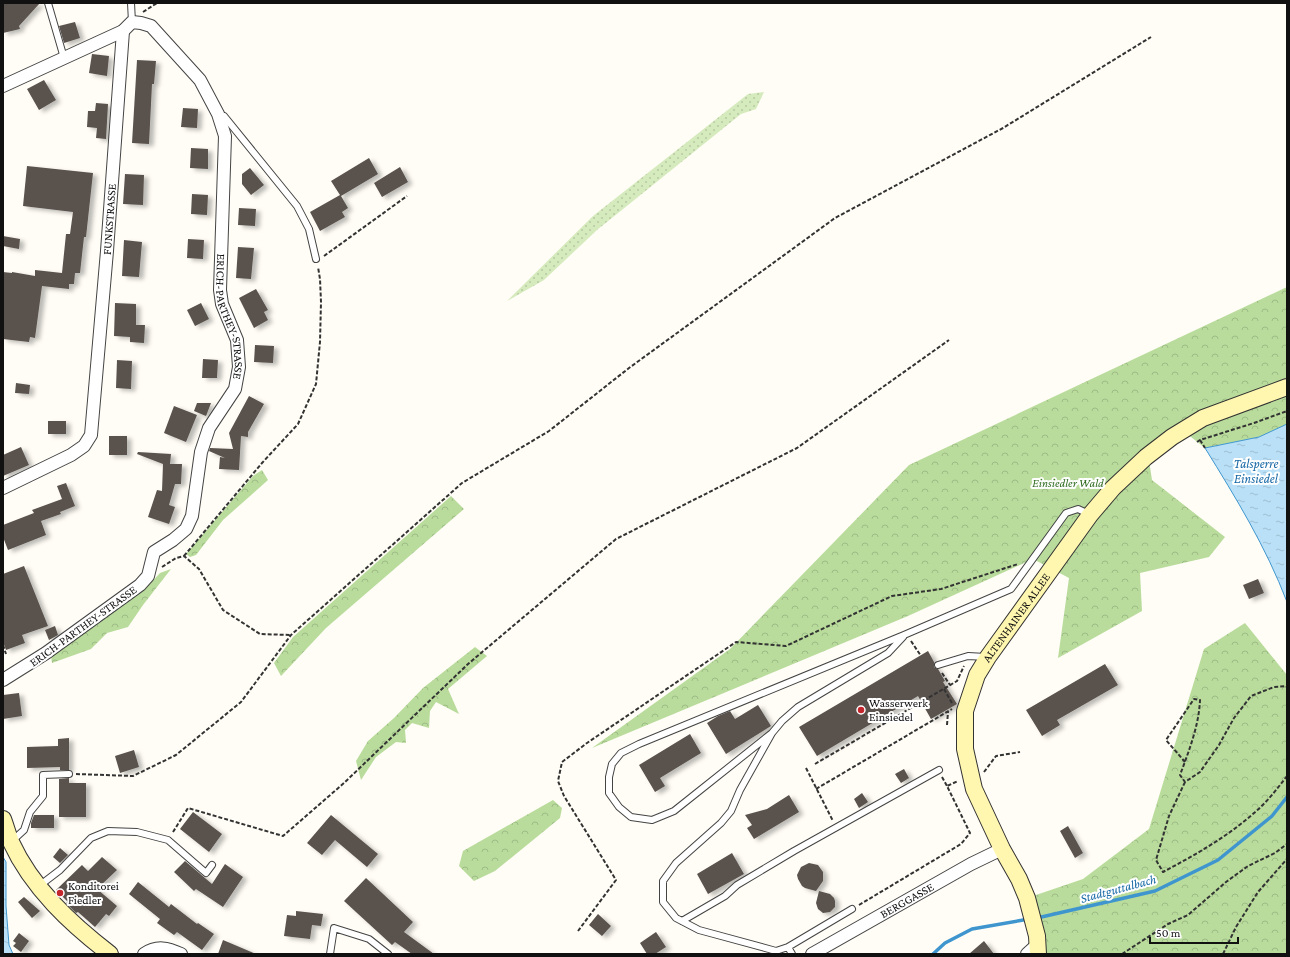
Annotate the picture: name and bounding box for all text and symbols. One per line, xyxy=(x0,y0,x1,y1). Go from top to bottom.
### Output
street label: FUNKSTRASSE xyxy=(100,183,119,255)
street label: ERICH-PARTHEY-STRASSE xyxy=(213,254,246,381)
water label: Talsperre Einsiedel xyxy=(1234,456,1279,486)
park label: Einsiedler Wald xyxy=(1032,476,1104,490)
street label: ALTENHAINER ALLEE xyxy=(979,570,1053,665)
street label: ERICH-PARTHEY-STRASSE xyxy=(27,582,140,670)
place label: Wasserwerk Einsiedel xyxy=(869,696,928,724)
marker: Wasserwerk Einsiedel xyxy=(856,705,866,715)
water label: Stadtguttalbach xyxy=(1079,871,1158,906)
place label: Konditorei Fiedler xyxy=(68,879,119,907)
street label: BERGGASSE xyxy=(878,879,937,921)
marker: Konditorei Fiedler xyxy=(55,888,65,898)
scale bar xyxy=(1150,919,1238,945)
text: 50 m xyxy=(1156,926,1181,940)

